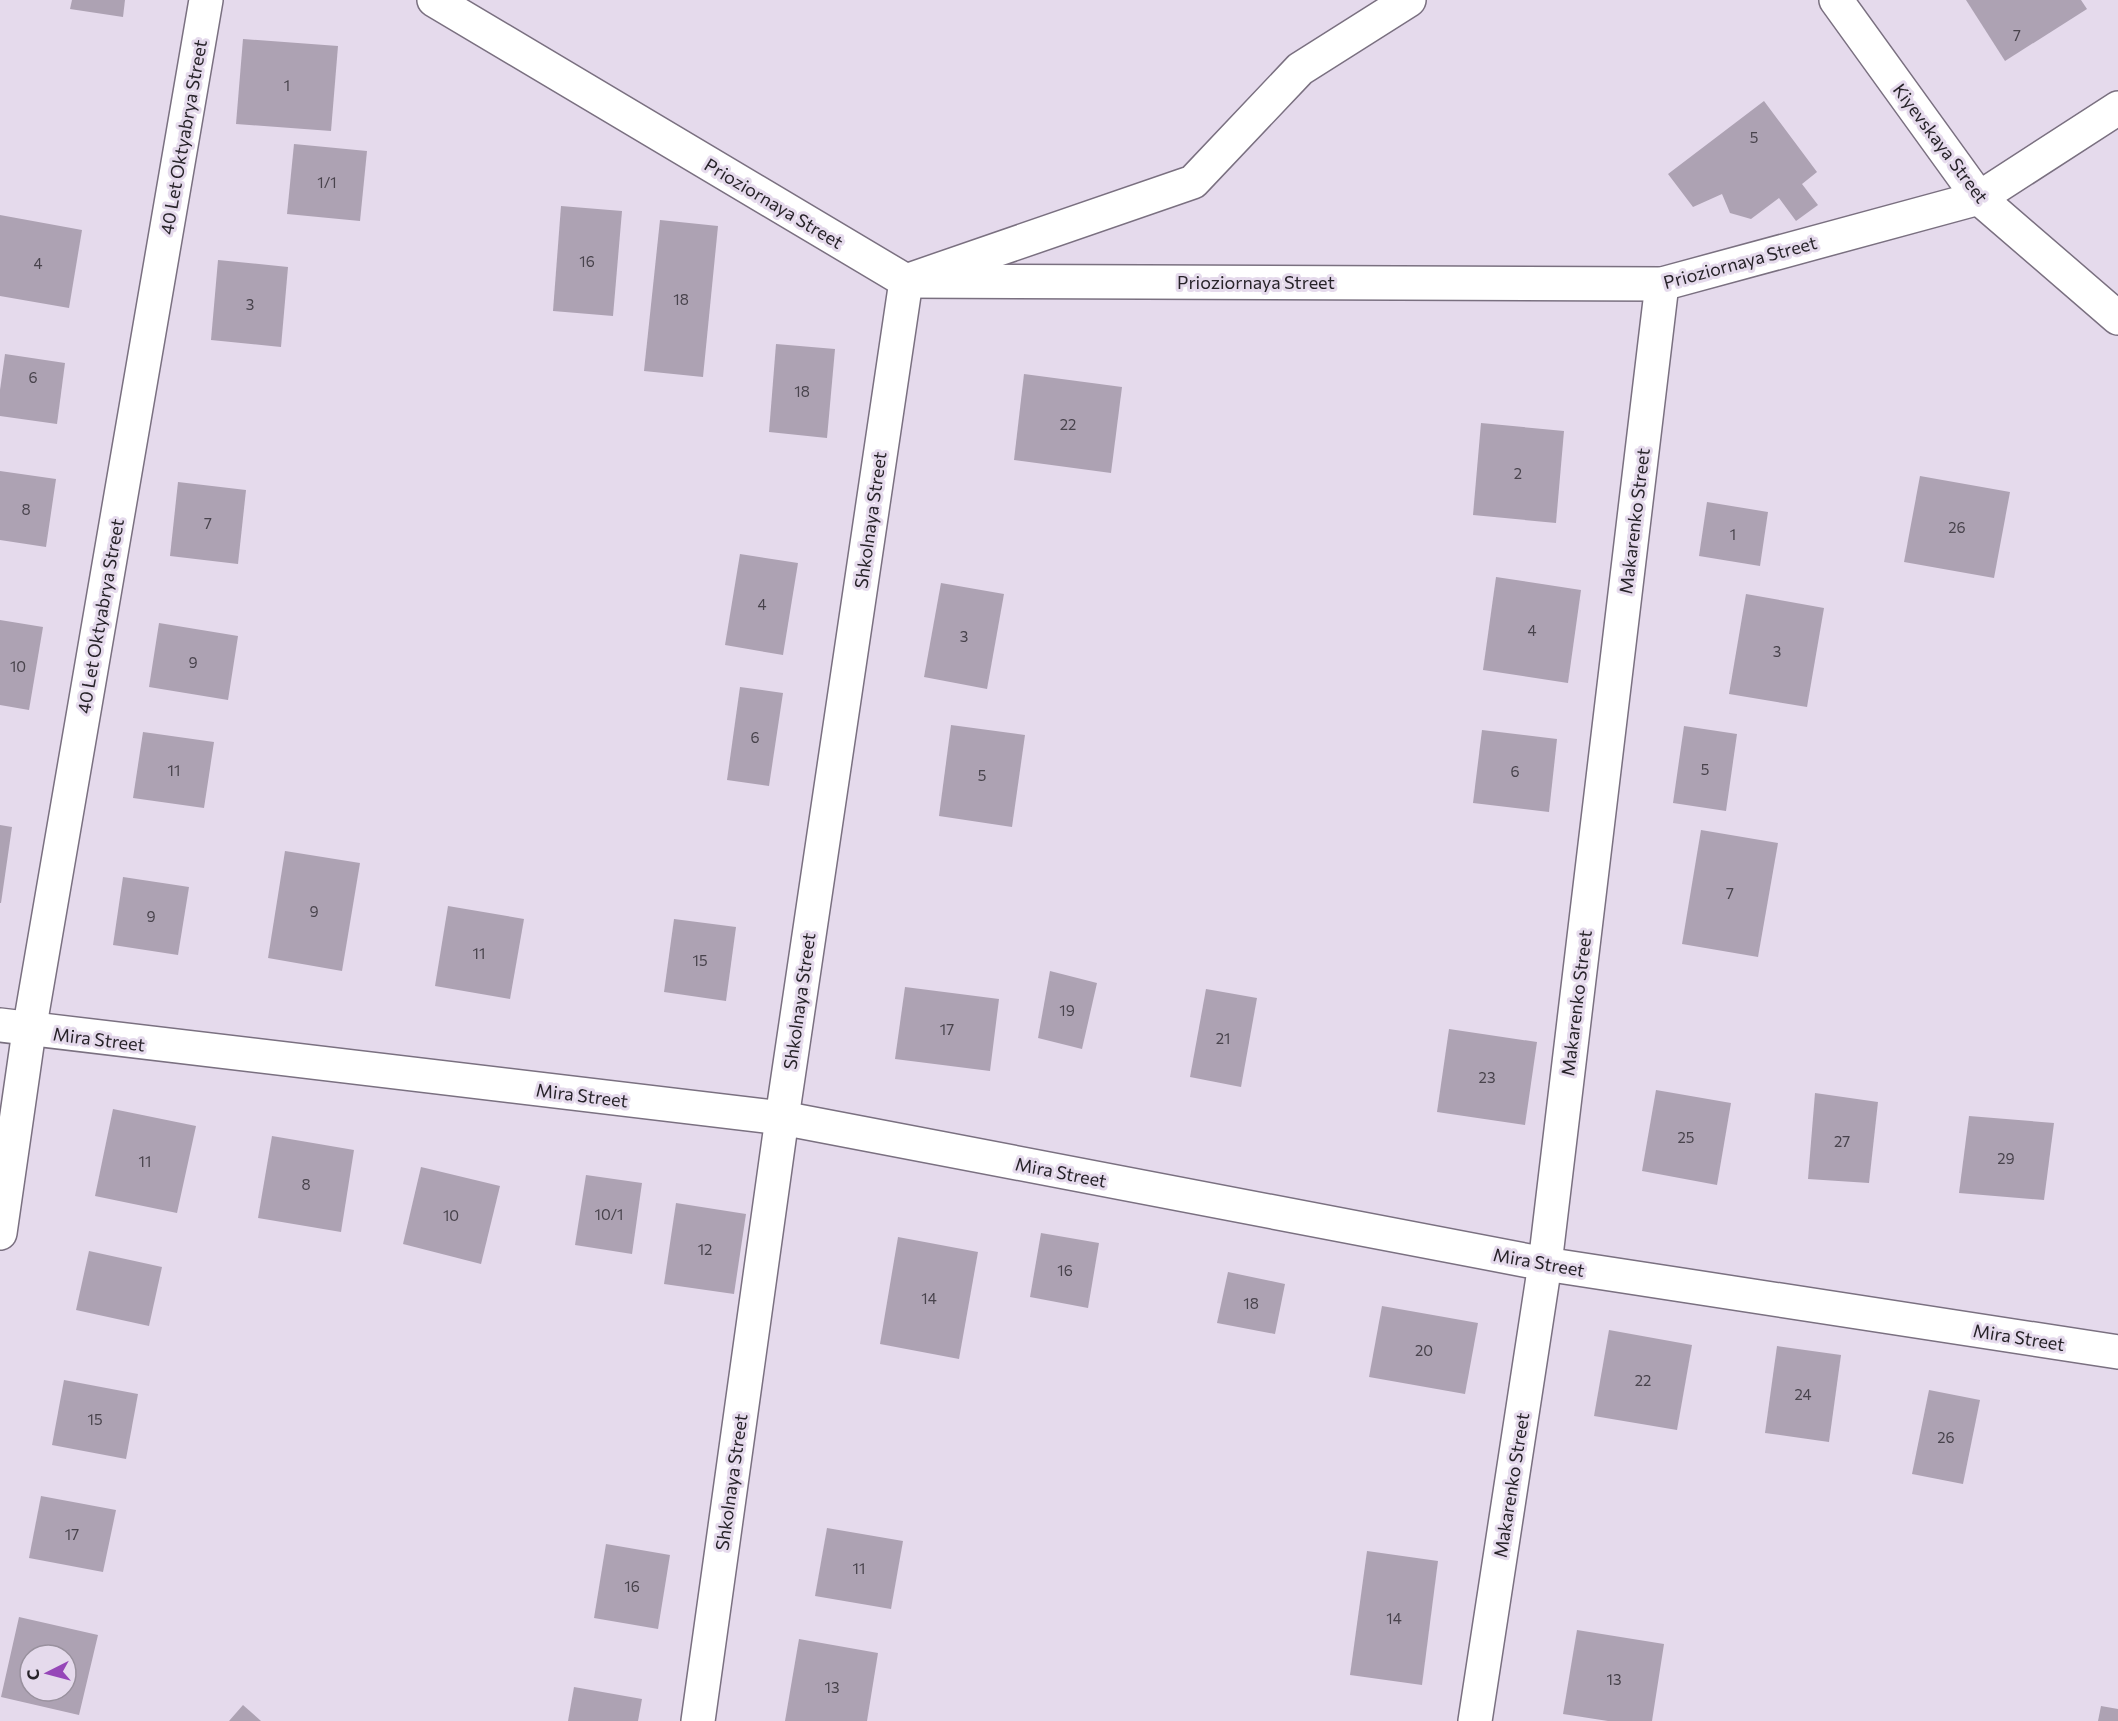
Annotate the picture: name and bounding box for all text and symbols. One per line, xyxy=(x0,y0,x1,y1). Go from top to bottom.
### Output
house number: 7 xyxy=(2013,26,2021,44)
street label: 40 Let Oktyabrya Street xyxy=(155,38,211,236)
house number: 1 xyxy=(284,76,290,94)
street label: Kiyevskaya Street xyxy=(1889,79,1993,207)
house number: 5 xyxy=(1750,128,1758,146)
street label: Prioziornaya Street xyxy=(701,153,847,253)
house number: 1/1 xyxy=(317,173,337,191)
street label: Prioziornaya Street xyxy=(1661,231,1819,293)
house number: 16 xyxy=(579,252,595,270)
house number: 4 xyxy=(34,254,43,272)
street label: Prioziornaya Street xyxy=(1177,271,1335,293)
house number: 18 xyxy=(673,290,689,308)
house number: 3 xyxy=(246,295,254,313)
house number: 6 xyxy=(28,368,38,386)
house number: 18 xyxy=(794,382,810,400)
house number: 22 xyxy=(1060,415,1076,433)
street label: Makarenko Street xyxy=(1614,447,1654,595)
street label: Shkolnaya Street xyxy=(850,450,890,590)
house number: 2 xyxy=(1514,464,1522,482)
house number: 8 xyxy=(21,500,31,518)
house number: 7 xyxy=(204,514,212,532)
street label: 40 Let Oktyabrya Street xyxy=(72,517,128,715)
house number: 26 xyxy=(1948,518,1966,536)
house number: 1 xyxy=(1730,525,1736,543)
house number: 4 xyxy=(758,595,767,613)
house number: 4 xyxy=(1528,621,1537,639)
house number: 3 xyxy=(960,627,968,645)
house number: 3 xyxy=(1773,642,1781,660)
house number: 9 xyxy=(188,653,198,671)
house number: 10 xyxy=(10,657,26,675)
house number: 6 xyxy=(750,728,760,746)
house number: 5 xyxy=(1701,760,1709,778)
house number: 11 xyxy=(168,761,180,779)
house number: 6 xyxy=(1510,762,1520,780)
house number: 5 xyxy=(978,766,986,784)
house number: 7 xyxy=(1726,884,1734,902)
house number: 9 xyxy=(309,902,319,920)
house number: 9 xyxy=(146,907,156,925)
street label: Makarenko Street xyxy=(1556,929,1596,1077)
street label: Shkolnaya Street xyxy=(779,931,819,1071)
house number: 11 xyxy=(473,944,485,962)
house number: 15 xyxy=(692,951,708,969)
house number: 19 xyxy=(1059,1001,1075,1019)
house number: 17 xyxy=(940,1020,954,1038)
street label: Mira Street xyxy=(52,1022,146,1056)
house number: 21 xyxy=(1216,1029,1230,1047)
house number: 23 xyxy=(1479,1068,1495,1086)
street label: Mira Street xyxy=(535,1078,629,1112)
house number: 25 xyxy=(1678,1128,1694,1146)
house number: 27 xyxy=(1834,1132,1850,1150)
house number: 29 xyxy=(1997,1149,2015,1167)
house number: 11 xyxy=(139,1152,151,1170)
street label: Mira Street xyxy=(1013,1152,1109,1192)
house number: 8 xyxy=(301,1175,311,1193)
house number: 10/1 xyxy=(595,1205,624,1223)
house number: 10 xyxy=(443,1206,459,1224)
house number: 12 xyxy=(698,1240,712,1258)
street label: Mira Street xyxy=(1491,1243,1587,1281)
house number: 16 xyxy=(1057,1261,1073,1279)
house number: 14 xyxy=(921,1289,937,1307)
house number: 18 xyxy=(1243,1294,1259,1312)
street label: Mira Street xyxy=(1972,1319,2066,1355)
house number: 20 xyxy=(1415,1341,1433,1359)
house number: 22 xyxy=(1635,1371,1651,1389)
house number: 24 xyxy=(1794,1385,1812,1403)
house number: 15 xyxy=(87,1410,103,1428)
street label: Makarenko Street xyxy=(1489,1411,1533,1559)
street label: Shkolnaya Street xyxy=(711,1412,751,1552)
house number: 26 xyxy=(1937,1428,1955,1446)
house number: 17 xyxy=(65,1525,79,1543)
house number: 11 xyxy=(853,1559,865,1577)
house number: 16 xyxy=(624,1577,640,1595)
house number: 14 xyxy=(1386,1609,1402,1627)
north arrow xyxy=(18,1643,78,1703)
text: С xyxy=(23,1668,43,1681)
house number: 13 xyxy=(1607,1670,1621,1688)
house number: 13 xyxy=(825,1678,839,1696)

